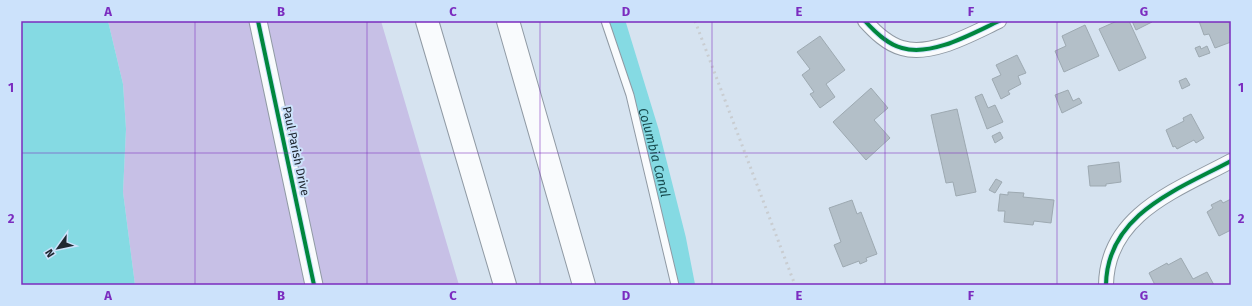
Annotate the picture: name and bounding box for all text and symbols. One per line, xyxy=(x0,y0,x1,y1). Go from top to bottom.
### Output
text: A xyxy=(103,4,112,19)
text: B xyxy=(277,4,285,19)
text: C xyxy=(449,4,457,19)
text: D xyxy=(622,4,631,19)
text: E xyxy=(796,4,803,19)
text: F xyxy=(968,4,975,19)
text: G xyxy=(1140,4,1148,19)
text: 1 xyxy=(8,80,14,95)
text: 1 xyxy=(1238,80,1244,95)
street label: Paul Parish Drive xyxy=(280,105,312,197)
water label: Columbia Canal xyxy=(636,106,674,199)
text: 2 xyxy=(8,211,15,226)
text: 2 xyxy=(1238,211,1245,226)
north arrow xyxy=(38,228,78,268)
text: N xyxy=(43,247,57,260)
text: A xyxy=(103,288,112,303)
text: B xyxy=(277,288,285,303)
text: C xyxy=(449,288,457,303)
text: D xyxy=(622,288,631,303)
text: E xyxy=(796,288,803,303)
text: F xyxy=(968,288,975,303)
text: G xyxy=(1140,288,1148,303)

